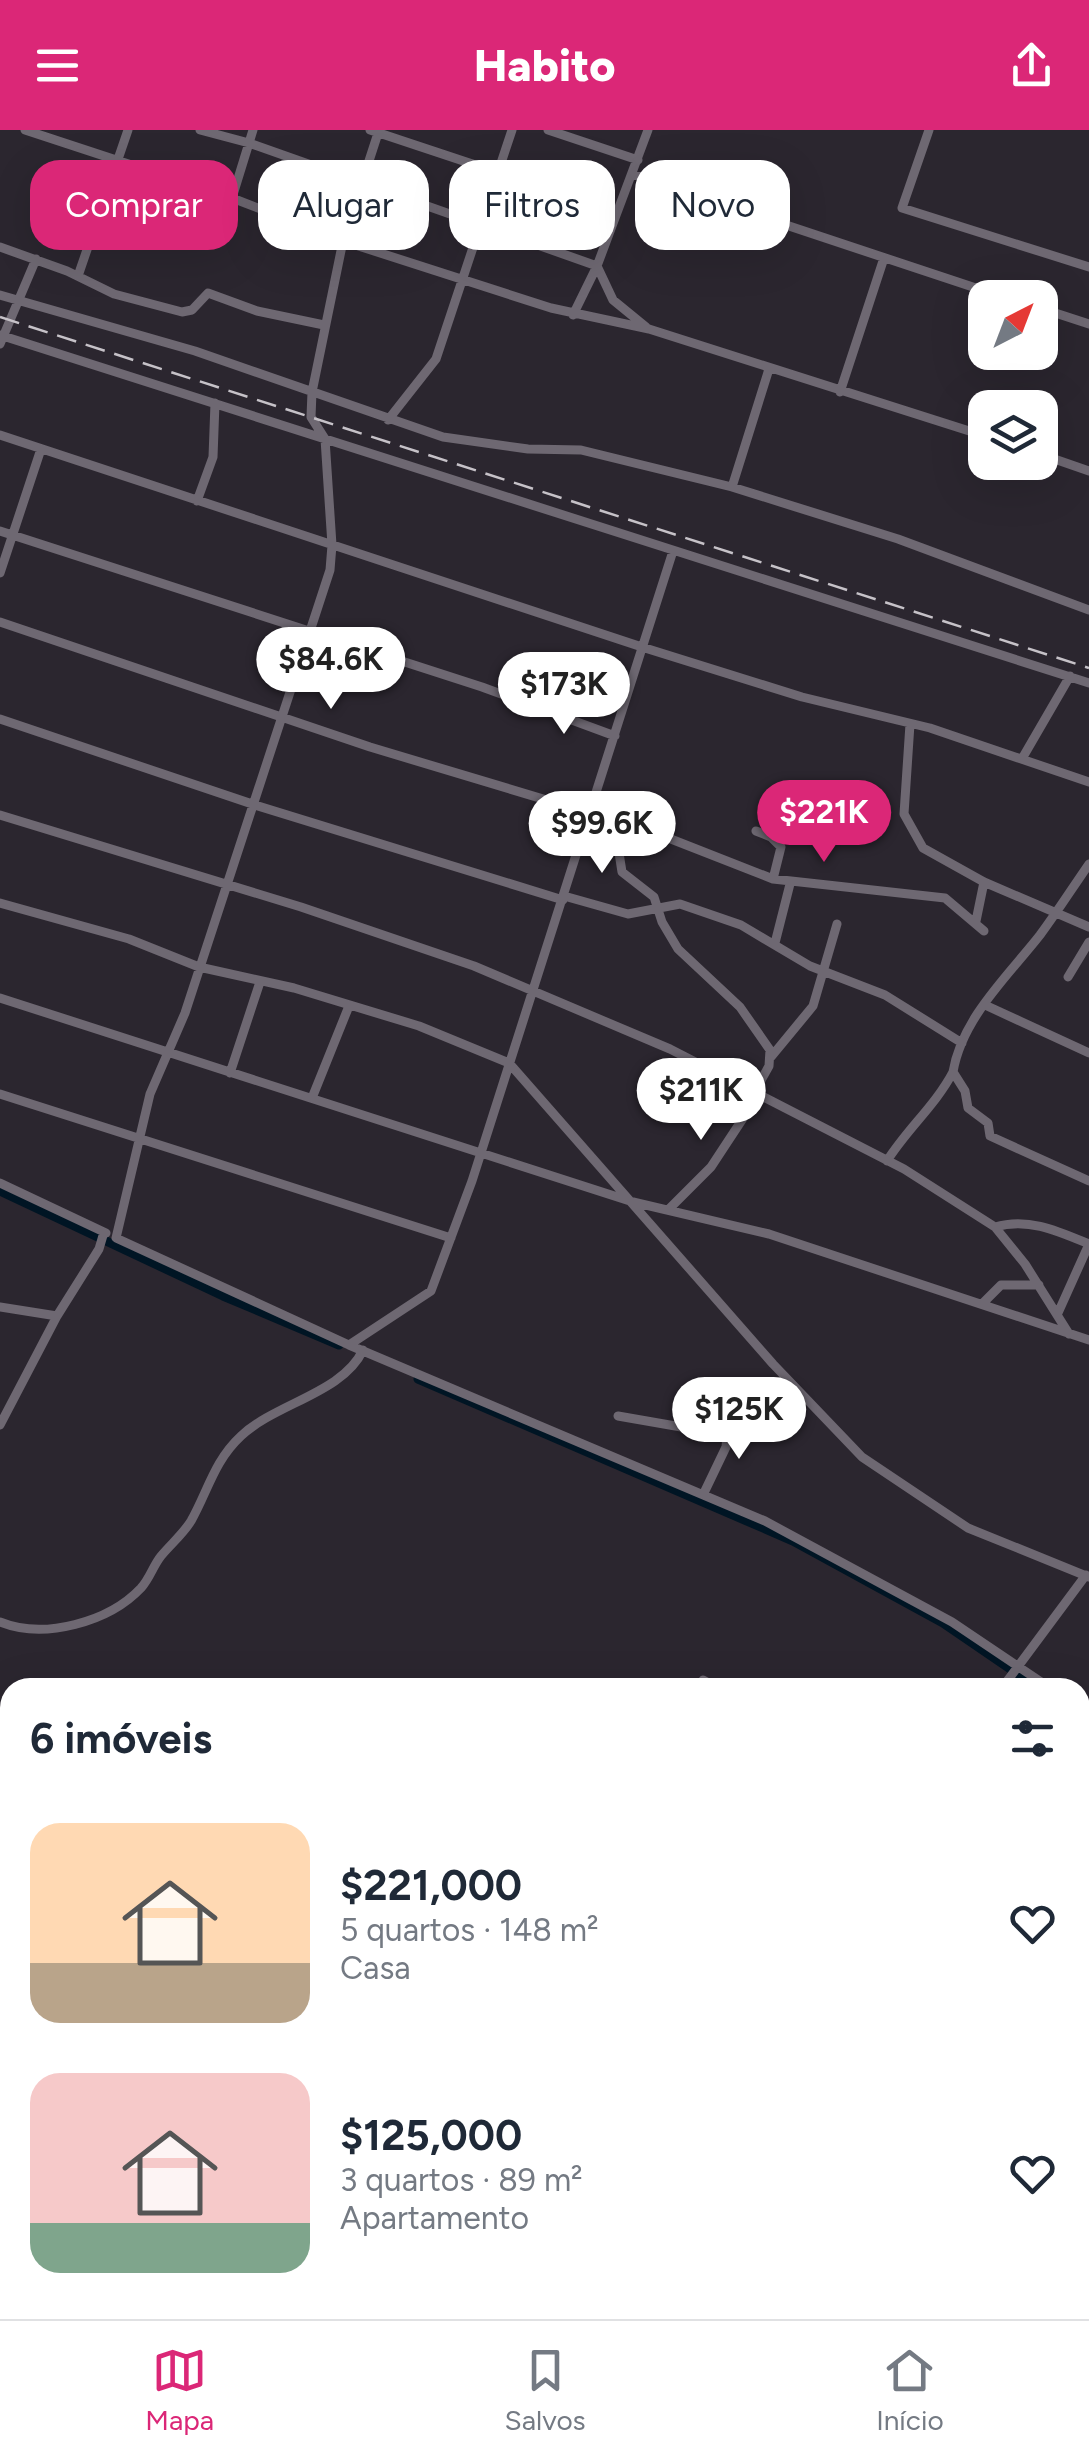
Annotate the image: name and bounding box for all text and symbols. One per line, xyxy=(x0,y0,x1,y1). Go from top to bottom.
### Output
icon: menu xyxy=(30,38,85,93)
text: Habito xyxy=(474,38,615,92)
icon: share xyxy=(1004,38,1059,93)
chip: Comprar xyxy=(30,160,238,250)
chip: Alugar xyxy=(258,160,429,250)
chip: Filtros xyxy=(449,160,615,250)
chip: Novo xyxy=(635,160,790,250)
north arrow xyxy=(968,280,1058,370)
map controls xyxy=(968,280,1058,480)
button: layers xyxy=(968,390,1058,480)
pin: $84.6K xyxy=(250,627,412,712)
text: $84.6K xyxy=(278,640,384,678)
pin: $173K xyxy=(494,652,634,737)
text: $173K xyxy=(520,665,608,703)
pin: $221K xyxy=(754,780,894,865)
pin: $99.6K xyxy=(521,791,683,876)
text: $221K xyxy=(779,793,869,831)
text: $99.6K xyxy=(551,804,653,842)
pin: $211K xyxy=(631,1058,771,1143)
text: $211K xyxy=(659,1071,743,1109)
pin: $125K xyxy=(669,1377,809,1462)
text: $125K xyxy=(694,1390,784,1428)
icon: filters xyxy=(1005,1711,1060,1766)
text: 6 imóveis xyxy=(30,1713,212,1764)
text: $221,000 xyxy=(340,1860,522,1911)
icon: home xyxy=(110,1863,230,1983)
icon: heart xyxy=(1005,1896,1060,1951)
text: 5 quartos · 148 m² xyxy=(340,1911,599,1949)
text: Casa xyxy=(340,1949,411,1987)
text: $125,000 xyxy=(340,2110,522,2161)
icon: home xyxy=(110,2113,230,2233)
icon: heart xyxy=(1005,2146,1060,2201)
text: 3 quartos · 89 m² xyxy=(340,2161,583,2199)
text: Apartamento xyxy=(340,2199,529,2237)
tab: Mapa xyxy=(145,2343,214,2437)
tab: Salvos xyxy=(505,2343,586,2437)
tab: Início xyxy=(876,2343,944,2437)

